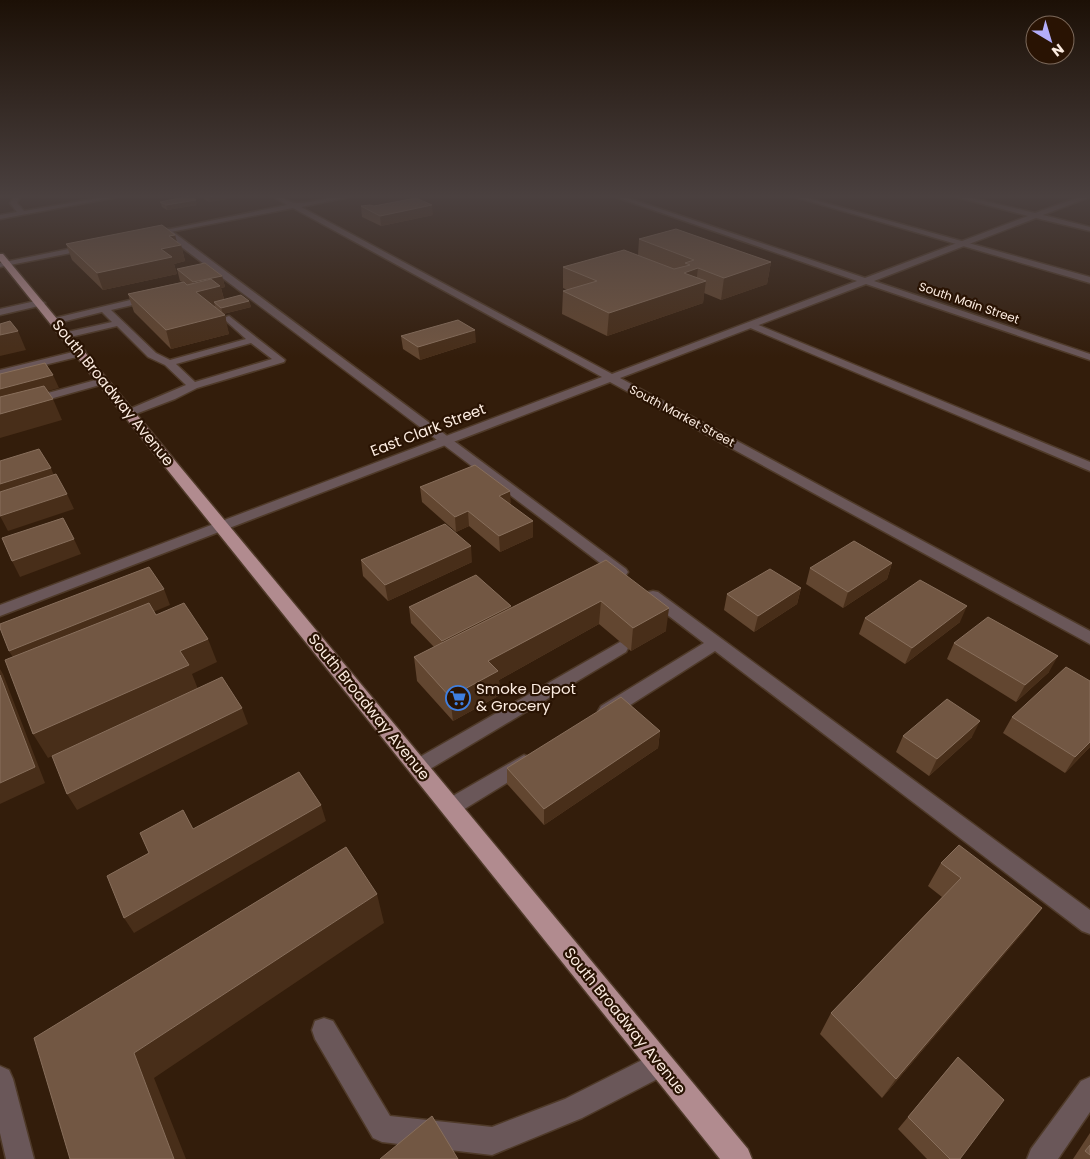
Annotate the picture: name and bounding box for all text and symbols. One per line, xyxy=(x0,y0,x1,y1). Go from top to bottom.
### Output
north arrow xyxy=(1025,15,1075,65)
text: N xyxy=(1048,39,1068,61)
street label: South Main Street xyxy=(917,277,1022,328)
street label: South Broadway Avenue xyxy=(48,315,179,470)
street label: South Market Street xyxy=(627,381,738,451)
street label: East Clark Street xyxy=(367,398,488,461)
street label: South Broadway Avenue xyxy=(304,629,435,784)
place label: Smoke Depot & Grocery xyxy=(476,678,576,716)
supermarket icon: Smoke Depot & Grocery xyxy=(445,685,471,711)
street label: South Broadway Avenue xyxy=(560,943,691,1098)

